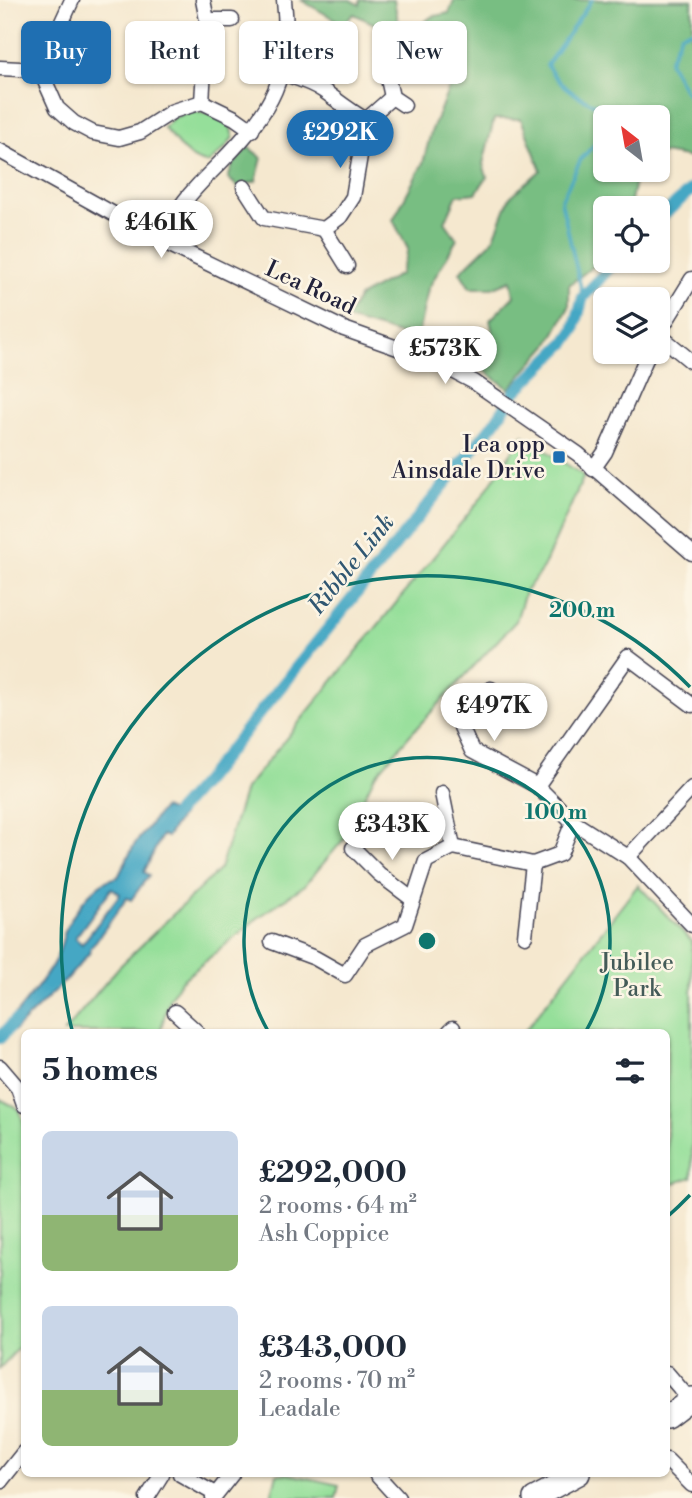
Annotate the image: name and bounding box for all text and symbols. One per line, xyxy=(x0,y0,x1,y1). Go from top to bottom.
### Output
chip: Buy xyxy=(21,21,111,84)
chip: Rent xyxy=(125,21,225,84)
chip: Filters xyxy=(239,21,358,84)
chip: New xyxy=(372,21,467,84)
north arrow xyxy=(593,105,670,182)
map controls xyxy=(593,105,670,364)
pin: £292K xyxy=(291,110,389,170)
text: £292K xyxy=(303,119,377,147)
button: locate xyxy=(593,196,670,273)
pin: £461K xyxy=(112,201,210,260)
text: £461K xyxy=(125,209,197,237)
street label: Lea Road xyxy=(261,255,360,321)
button: layers xyxy=(593,287,670,364)
pin: £573K xyxy=(396,326,494,386)
text: £573K xyxy=(409,335,481,363)
place label: Lea opp Ainsdale Drive xyxy=(390,431,545,485)
marker: Lea opp Ainsdale Drive xyxy=(551,449,567,465)
water label: Ribble Link xyxy=(301,508,401,622)
text: 200 m xyxy=(549,598,615,624)
pin: £497K xyxy=(445,684,543,743)
text: £497K xyxy=(457,692,531,720)
text: 100 m xyxy=(525,800,587,826)
pin: £343K xyxy=(343,802,441,862)
text: £343K xyxy=(355,811,429,839)
centre of rings xyxy=(415,929,439,953)
park label: Jubilee Park xyxy=(599,949,674,1003)
text: 5 homes xyxy=(42,1052,158,1090)
icon: filters xyxy=(611,1052,649,1090)
text: £292,000 xyxy=(259,1154,407,1192)
icon: home xyxy=(98,1159,182,1243)
text: 2 rooms · 64 m² xyxy=(259,1192,417,1220)
text: Ash Coppice xyxy=(259,1220,389,1248)
text: £343,000 xyxy=(259,1329,407,1367)
icon: home xyxy=(98,1334,182,1418)
text: 2 rooms · 70 m² xyxy=(259,1367,415,1395)
text: Leadale xyxy=(259,1395,341,1423)

